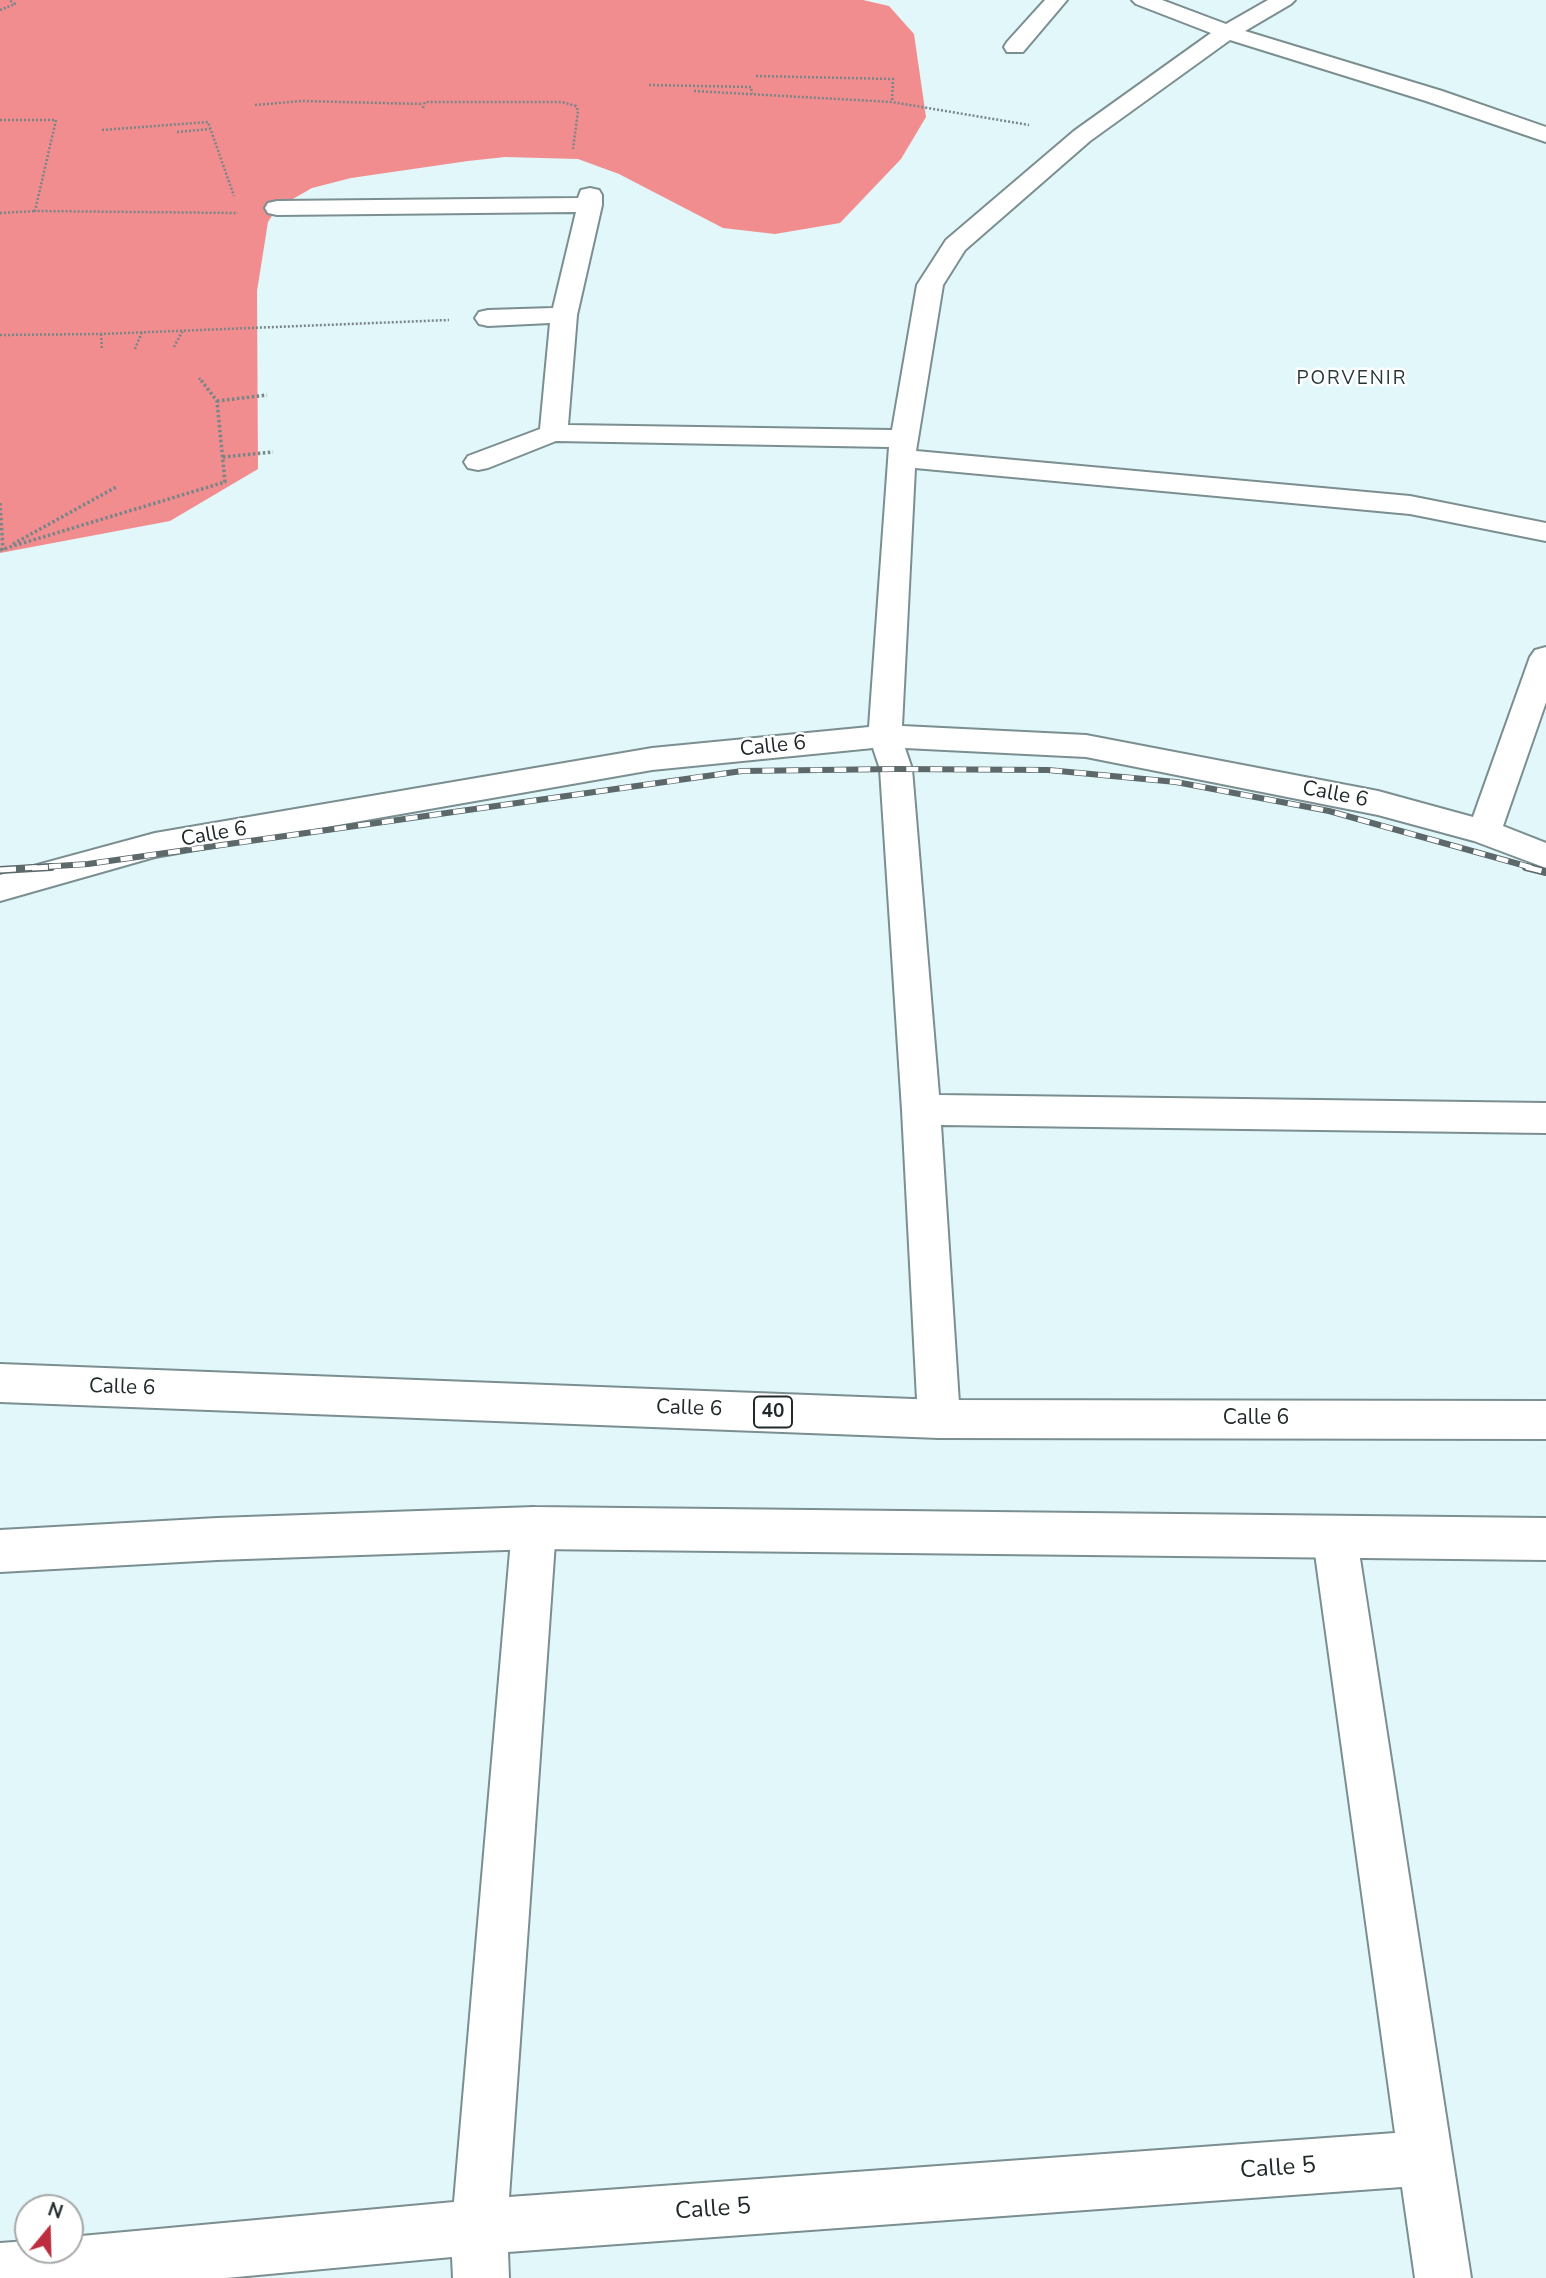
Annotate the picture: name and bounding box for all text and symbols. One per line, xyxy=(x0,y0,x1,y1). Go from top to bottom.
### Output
district label: PORVENIR xyxy=(1298,368,1406,390)
street label: Calle 6 xyxy=(739,731,807,763)
street label: Calle 6 xyxy=(1300,776,1370,814)
street label: Calle 6 xyxy=(179,817,249,853)
street label: Calle 6 xyxy=(88,1374,156,1402)
street label: Calle 6 xyxy=(655,1395,723,1423)
road number: 40 xyxy=(754,1396,792,1428)
street label: Calle 6 xyxy=(1223,1406,1289,1432)
street label: Calle 5 xyxy=(1239,2152,1317,2186)
street label: Calle 5 xyxy=(674,2193,752,2227)
north arrow xyxy=(14,2194,84,2264)
text: N xyxy=(44,2196,66,2226)

